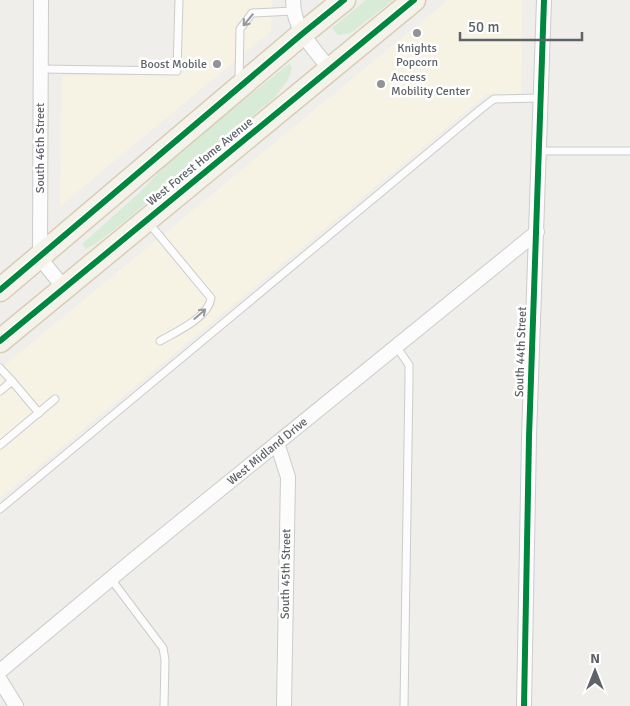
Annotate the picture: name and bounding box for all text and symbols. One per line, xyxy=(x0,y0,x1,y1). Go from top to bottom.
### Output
scale bar xyxy=(460,10,582,42)
one-way arrow xyxy=(242,13,253,26)
text: 50 m xyxy=(468,18,499,36)
marker: Knights Popcorn xyxy=(411,27,423,39)
place label: Knights Popcorn xyxy=(396,41,438,70)
place label: Boost Mobile xyxy=(140,57,207,72)
marker: Boost Mobile xyxy=(211,58,223,70)
place label: Access Mobility Center xyxy=(391,70,470,99)
marker: Access Mobility Center xyxy=(375,78,387,90)
street label: South 46th Street xyxy=(33,103,48,193)
street label: West Forest Home Avenue xyxy=(144,115,256,209)
street label: South 44th Street xyxy=(512,307,530,397)
one-way arrow xyxy=(194,308,207,320)
street label: West Midland Drive xyxy=(224,414,310,488)
street label: South 45th Street xyxy=(278,529,294,619)
north arrow xyxy=(570,646,620,696)
text: N xyxy=(590,650,600,667)

